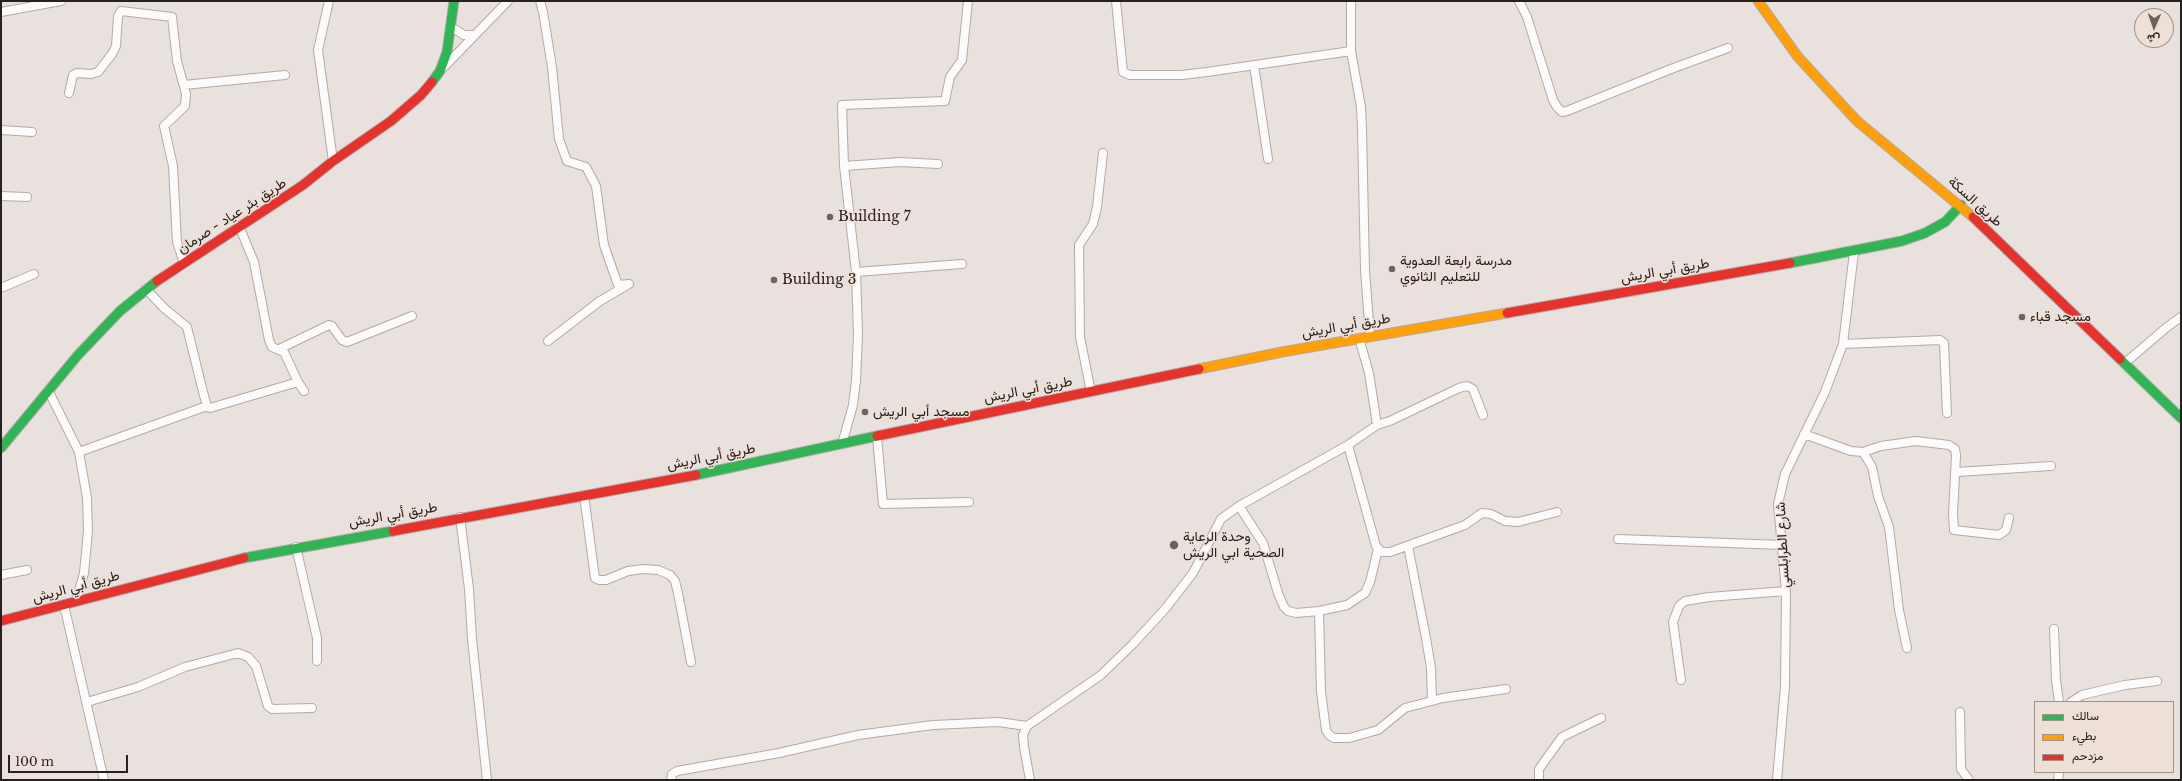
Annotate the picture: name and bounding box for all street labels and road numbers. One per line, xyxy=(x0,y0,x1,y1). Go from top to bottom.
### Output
street label: طريق السكة xyxy=(1944,173,2006,231)
street label: طريق بئر عياد - صرمان xyxy=(175,175,289,257)
street label: طريق أبي الريش xyxy=(1619,255,1711,287)
street label: طريق أبي الريش xyxy=(1300,310,1392,342)
street label: طريق أبي الريش xyxy=(982,373,1074,407)
street label: طريق أبي الريش xyxy=(665,440,757,474)
street label: طريق أبي الريش xyxy=(347,499,439,531)
street label: شارع الطرابلسي xyxy=(1772,502,1794,588)
street label: طريق أبي الريش xyxy=(30,567,122,607)

